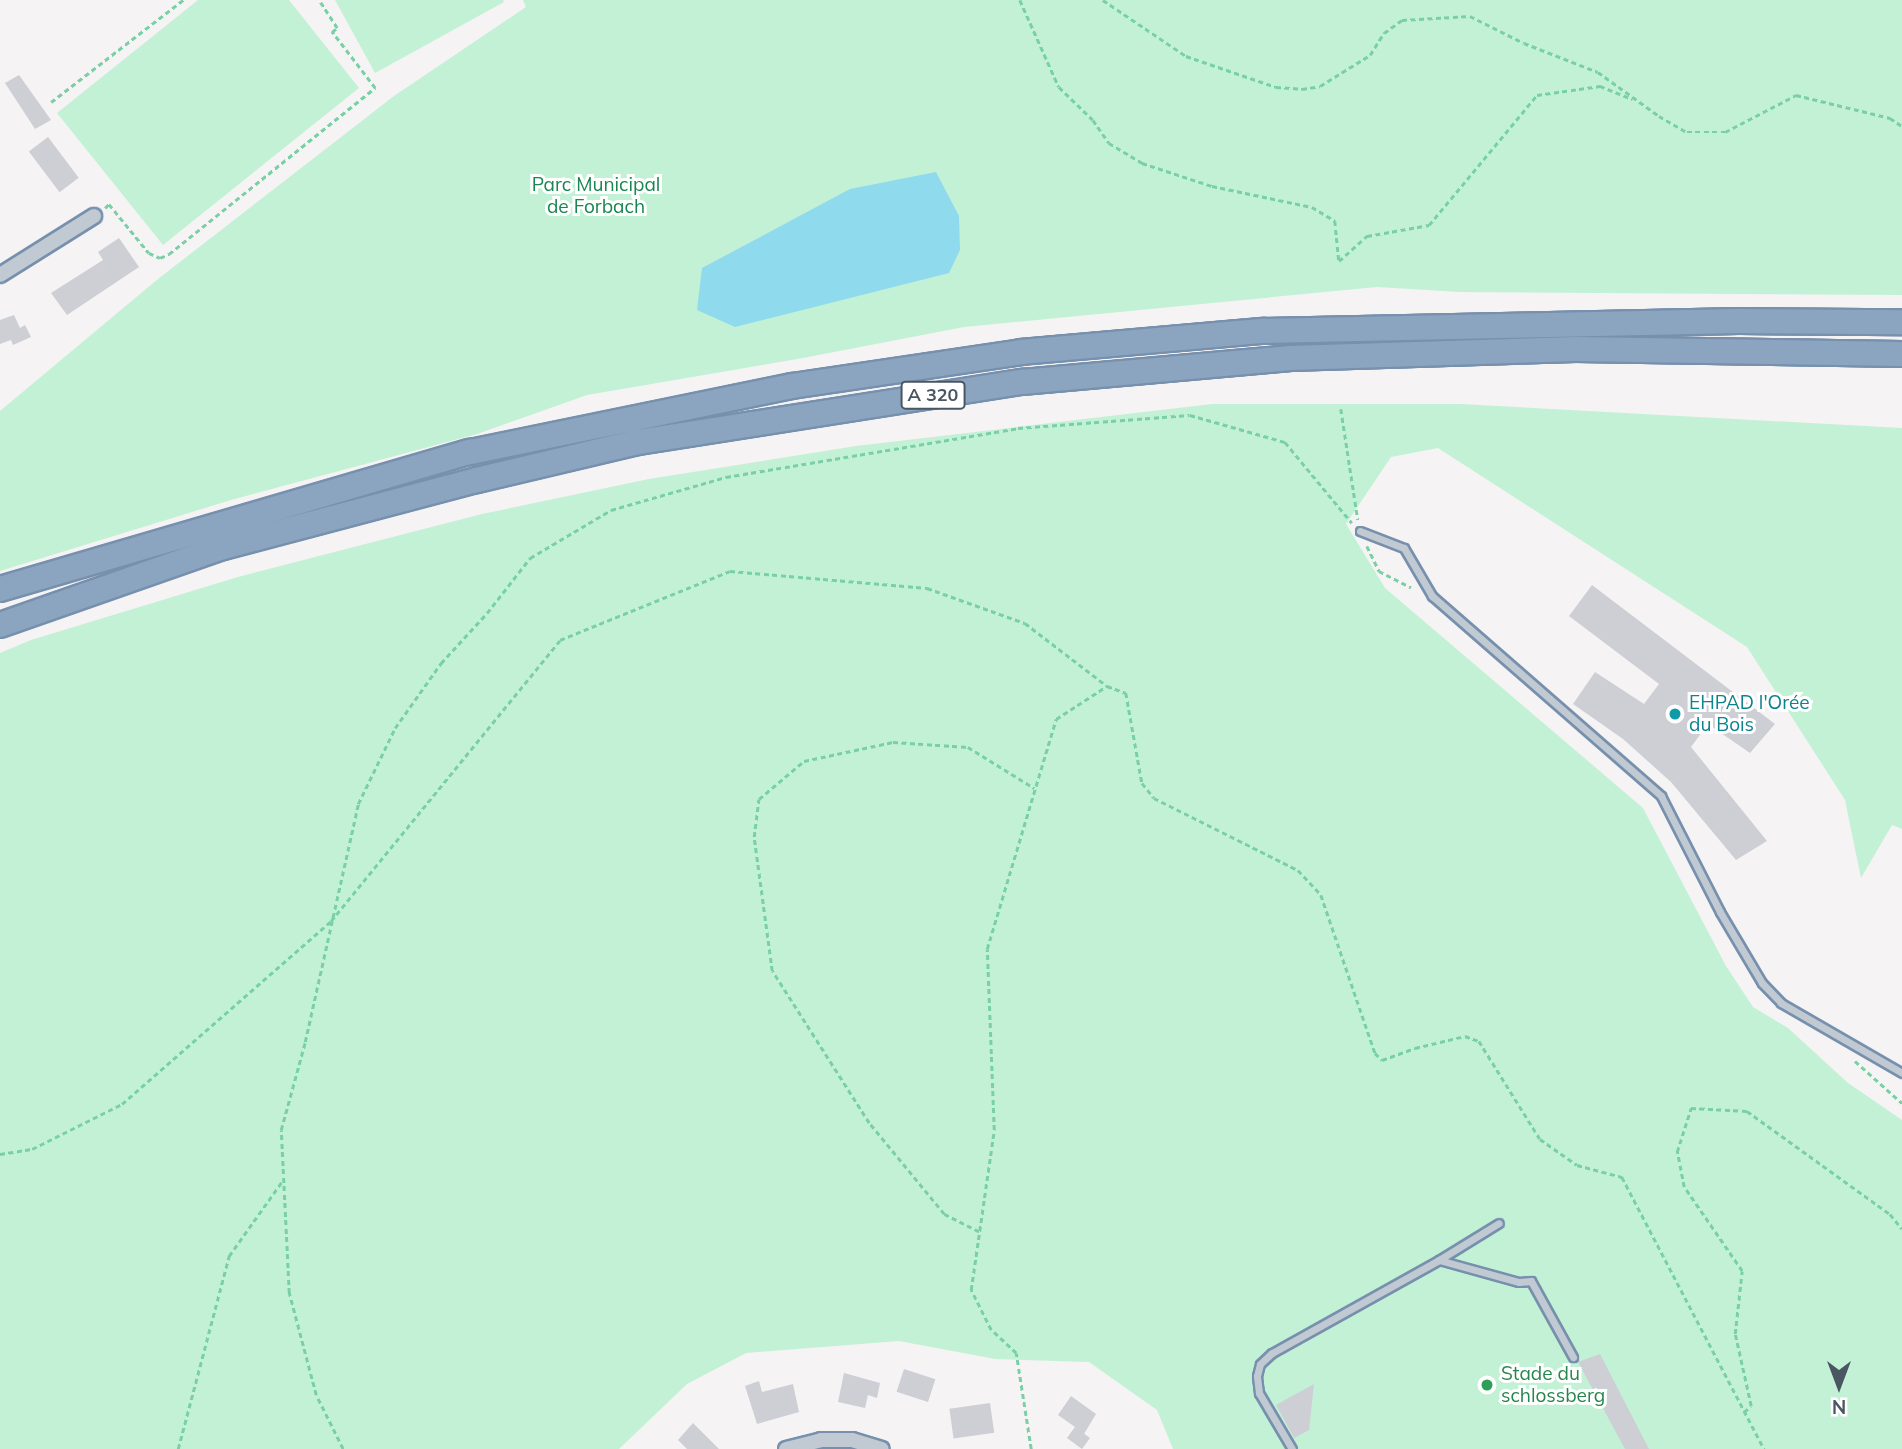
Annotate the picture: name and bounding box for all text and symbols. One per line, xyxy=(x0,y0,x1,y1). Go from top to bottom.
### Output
park label: Parc Municipal de Forbach xyxy=(532,174,660,218)
road number: A 320 xyxy=(900,380,966,410)
place label: EHPAD l'Orée du Bois xyxy=(1689,692,1810,736)
marker: EHPAD l'Orée du Bois xyxy=(1667,706,1683,722)
north arrow xyxy=(1804,1351,1874,1421)
place label: Stade du schlossberg xyxy=(1501,1363,1605,1407)
marker: Stade du schlossberg xyxy=(1479,1377,1495,1393)
text: N xyxy=(1832,1395,1846,1419)

